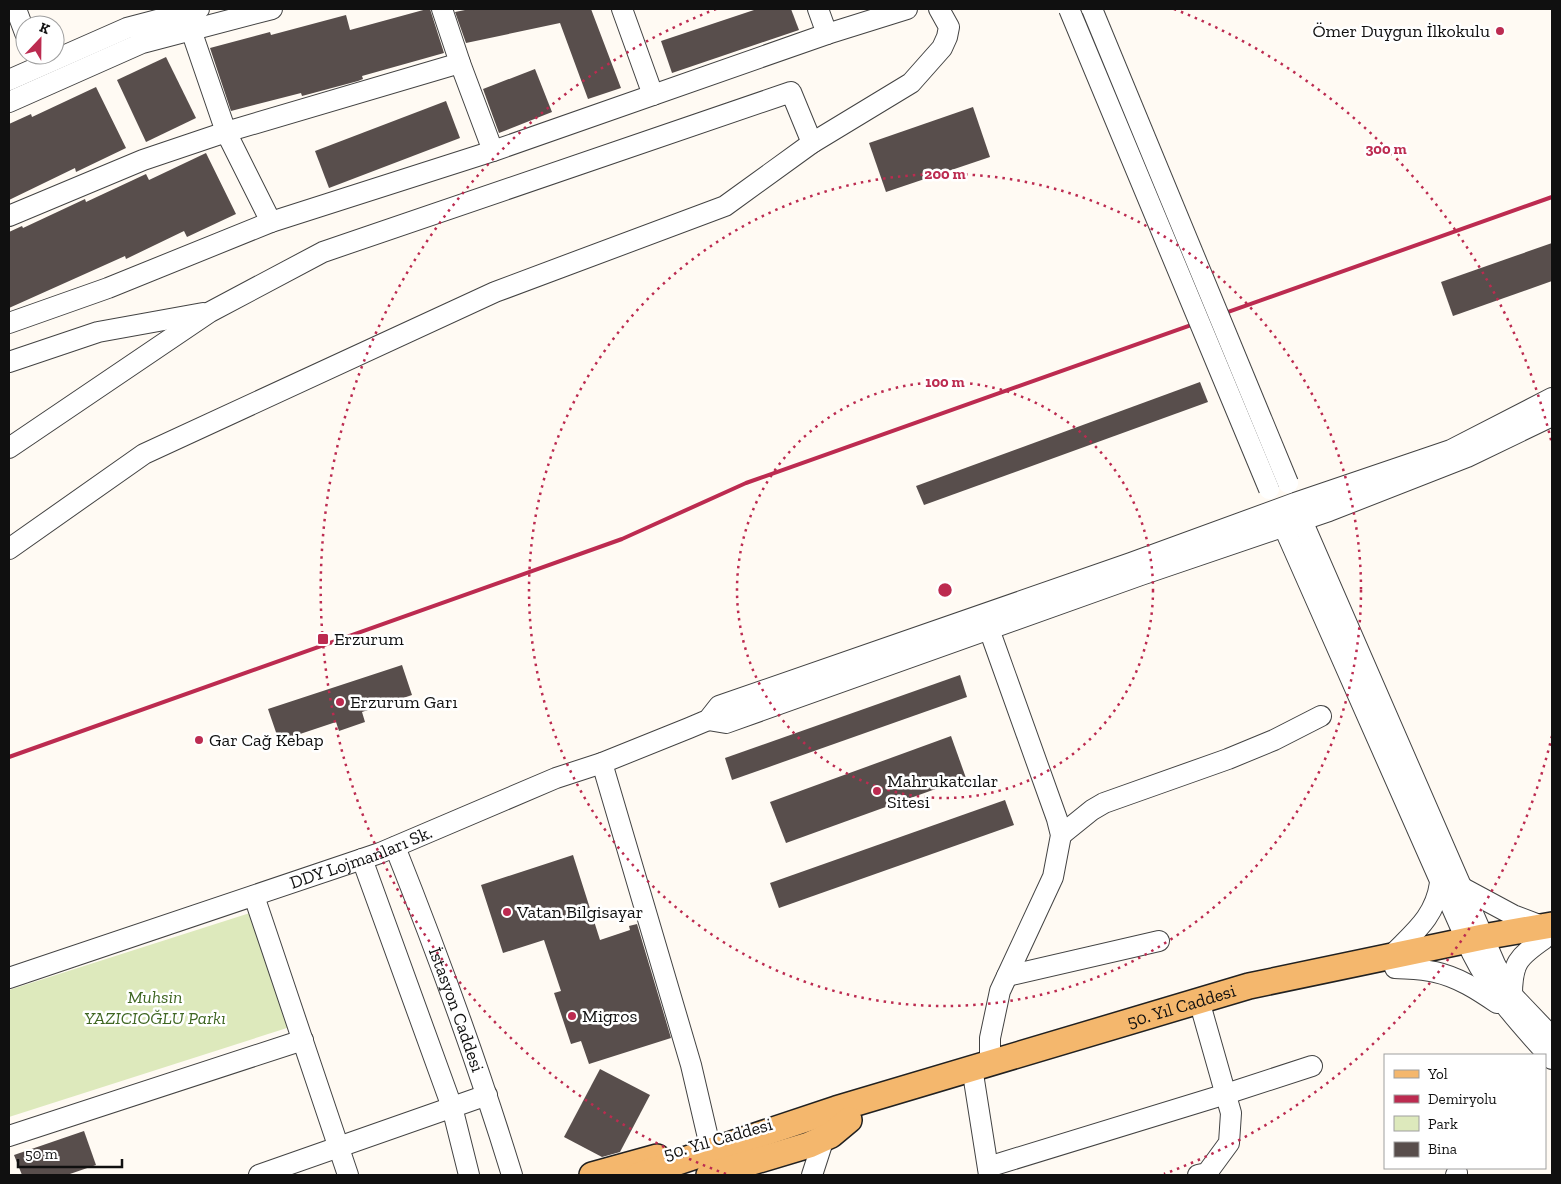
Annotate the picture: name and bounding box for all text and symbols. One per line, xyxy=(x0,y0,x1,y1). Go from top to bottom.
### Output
north arrow xyxy=(15,15,65,65)
text: K xyxy=(37,19,53,38)
place label: Ömer Duygun İlkokulu xyxy=(1312,20,1490,42)
marker: Ömer Duygun İlkokulu xyxy=(1494,25,1506,37)
text: 300 m xyxy=(1365,140,1407,158)
text: 200 m xyxy=(924,165,966,183)
text: 100 m xyxy=(925,373,965,391)
centre of rings xyxy=(936,581,954,599)
place label: Erzurum xyxy=(334,628,404,650)
marker: Erzurum xyxy=(316,632,330,646)
place label: Erzurum Garı xyxy=(350,691,458,713)
marker: Erzurum Garı xyxy=(334,696,346,708)
place label: Gar Cağ Kebap xyxy=(209,729,324,751)
marker: Gar Cağ Kebap xyxy=(193,734,205,746)
place label: Mahrukatcılar Sitesi xyxy=(887,770,998,813)
marker: Mahrukatcılar Sitesi xyxy=(871,785,883,797)
street label: DDY Lojmanları Sk. xyxy=(287,821,436,894)
place label: Vatan Bilgisayar xyxy=(516,901,643,923)
marker: Vatan Bilgisayar xyxy=(501,906,513,918)
street label: İstasyon Caddesi xyxy=(424,944,489,1075)
street label: 50. Yıl Caddesi xyxy=(1124,980,1238,1033)
park label: Muhsin YAZICIOĞLU Parkı xyxy=(84,986,226,1029)
place label: Migros xyxy=(582,1005,638,1027)
marker: Migros xyxy=(566,1010,578,1022)
legend xyxy=(1384,1054,1546,1169)
text: Yol xyxy=(1427,1065,1448,1083)
text: Demiryolu xyxy=(1428,1090,1497,1108)
street label: 50. Yıl Caddesi xyxy=(661,1113,775,1165)
text: Park xyxy=(1428,1115,1458,1133)
scale bar xyxy=(18,1136,121,1168)
text: Bina xyxy=(1428,1140,1457,1158)
text: 50 m xyxy=(25,1145,58,1163)

